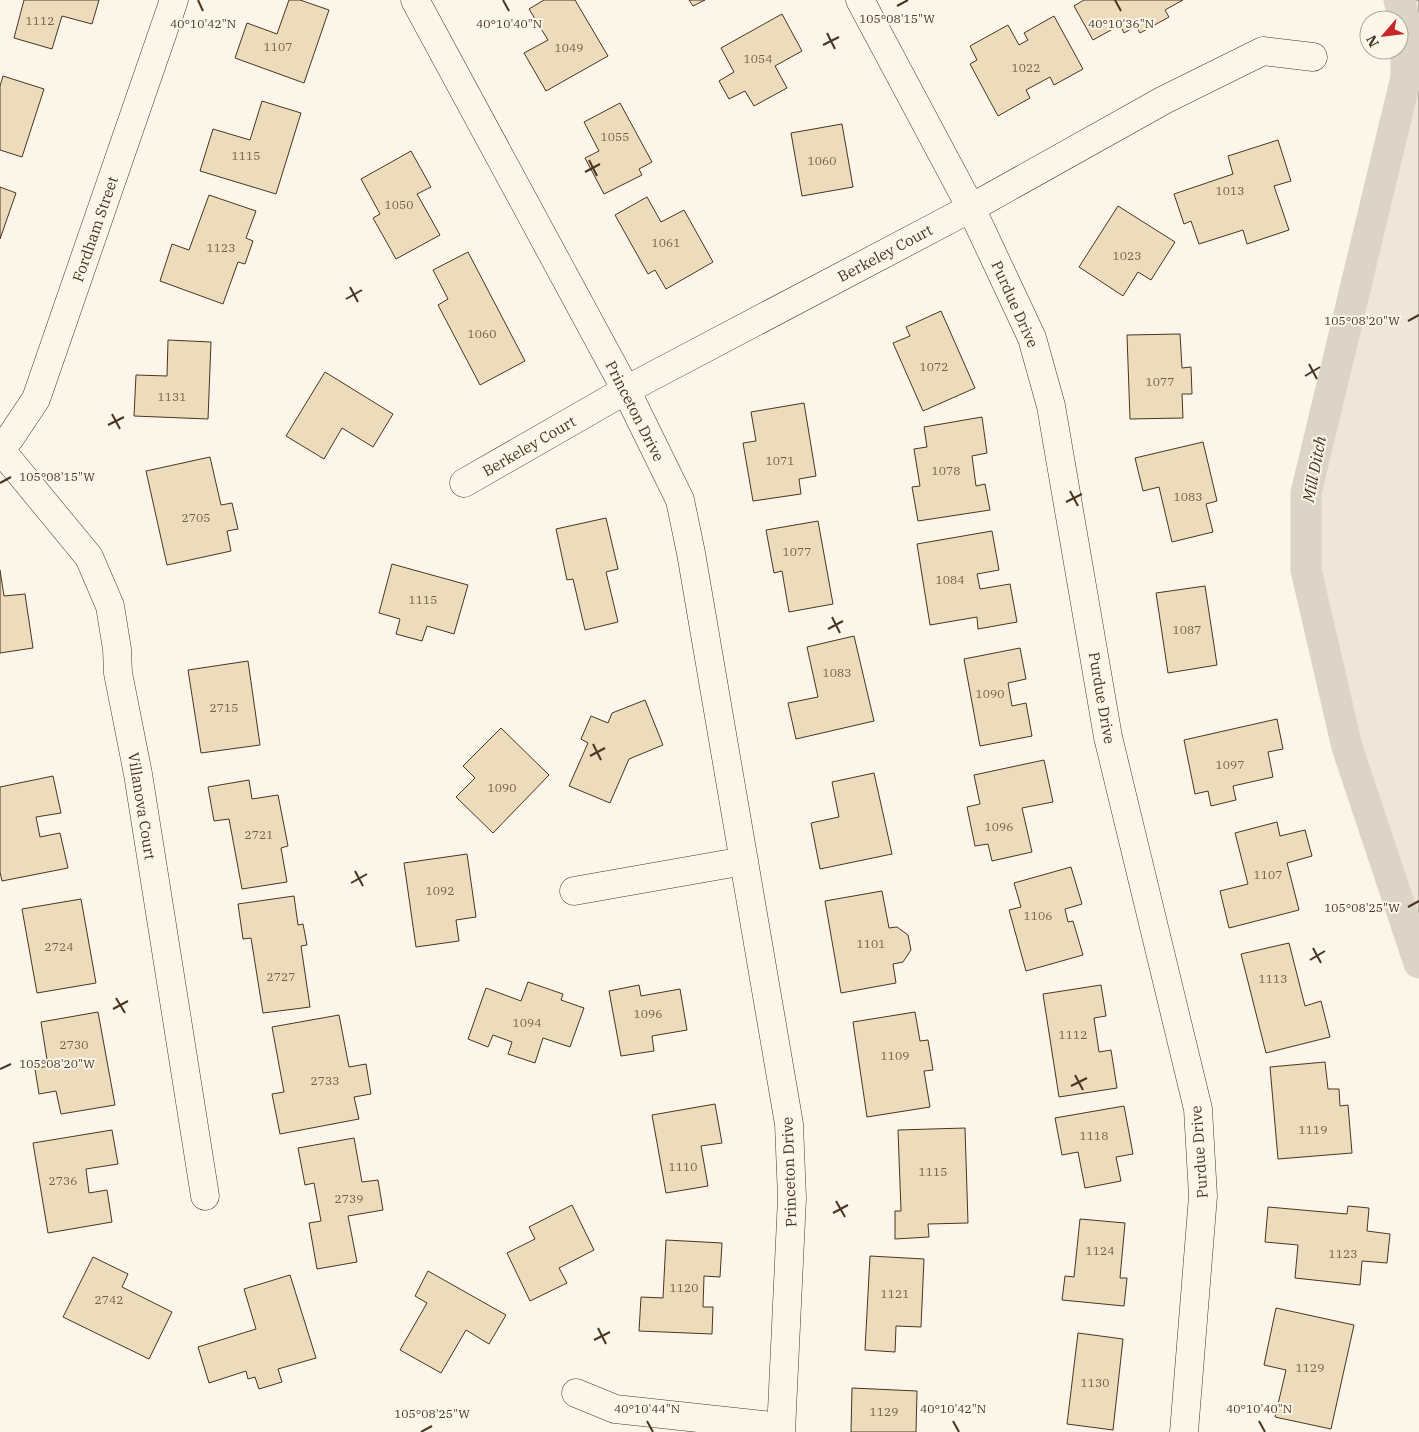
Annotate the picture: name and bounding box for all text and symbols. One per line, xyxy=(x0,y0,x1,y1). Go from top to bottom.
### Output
north arrow xyxy=(1359,10,1409,60)
text: 105°08'15"W xyxy=(859,11,935,26)
house number: 1112 xyxy=(26,13,54,28)
text: 40°10'42"N xyxy=(170,16,236,31)
text: 40°10'40"N xyxy=(476,16,542,31)
text: 40°10'36"N xyxy=(1088,16,1154,31)
text: N xyxy=(1362,32,1383,50)
house number: 1107 xyxy=(264,39,292,54)
house number: 1049 xyxy=(555,40,583,55)
house number: 1054 xyxy=(744,51,772,66)
house number: 1022 xyxy=(1012,60,1040,75)
house number: 1055 xyxy=(601,129,629,144)
house number: 1115 xyxy=(232,148,260,163)
house number: 1060 xyxy=(808,153,836,168)
street label: Fordham Street xyxy=(68,174,122,284)
house number: 1013 xyxy=(1216,183,1244,198)
house number: 1050 xyxy=(385,197,413,212)
street label: Berkeley Court xyxy=(834,220,936,286)
house number: 1061 xyxy=(652,235,680,250)
house number: 1123 xyxy=(207,240,235,255)
house number: 1023 xyxy=(1113,248,1141,263)
street label: Purdue Drive xyxy=(987,258,1043,350)
text: 105°08'20"W xyxy=(1324,313,1400,328)
house number: 1060 xyxy=(468,326,496,341)
street label: Princeton Drive xyxy=(601,357,669,465)
house number: 1072 xyxy=(920,359,948,374)
house number: 1077 xyxy=(1146,374,1174,389)
house number: 1131 xyxy=(158,389,186,404)
street label: Berkeley Court xyxy=(479,412,579,480)
water label: Mill Ditch xyxy=(1298,434,1330,505)
house number: 1071 xyxy=(766,453,794,468)
house number: 1078 xyxy=(932,463,960,478)
text: 105°08'15"W xyxy=(19,469,95,484)
house number: 1083 xyxy=(1174,489,1202,504)
house number: 2705 xyxy=(182,510,210,525)
house number: 1077 xyxy=(783,544,811,559)
house number: 1084 xyxy=(936,572,964,587)
house number: 1115 xyxy=(409,592,437,607)
house number: 1087 xyxy=(1173,622,1201,637)
street label: Purdue Drive xyxy=(1085,651,1119,745)
house number: 1083 xyxy=(823,665,851,680)
house number: 1090 xyxy=(976,686,1004,701)
house number: 2715 xyxy=(210,700,238,715)
street label: Villanova Court xyxy=(124,751,160,861)
house number: 1097 xyxy=(1216,757,1244,772)
house number: 1090 xyxy=(488,780,516,795)
house number: 1096 xyxy=(985,819,1013,834)
house number: 2721 xyxy=(245,827,273,842)
house number: 1107 xyxy=(1254,867,1282,882)
house number: 1092 xyxy=(426,883,454,898)
text: 105°08'25"W xyxy=(1324,900,1400,915)
house number: 1106 xyxy=(1024,908,1052,923)
house number: 1101 xyxy=(857,936,885,951)
house number: 2724 xyxy=(45,939,73,954)
house number: 2727 xyxy=(267,969,295,984)
house number: 1113 xyxy=(1259,971,1287,986)
house number: 1096 xyxy=(634,1006,662,1021)
house number: 1094 xyxy=(513,1015,541,1030)
house number: 1112 xyxy=(1059,1027,1087,1042)
house number: 2730 xyxy=(60,1037,88,1052)
house number: 1109 xyxy=(881,1048,909,1063)
text: 105°08'20"W xyxy=(19,1056,95,1071)
house number: 2733 xyxy=(311,1073,339,1088)
street label: Purdue Drive xyxy=(1186,1105,1212,1199)
street label: Princeton Drive xyxy=(778,1116,800,1228)
house number: 1119 xyxy=(1299,1122,1327,1137)
house number: 1118 xyxy=(1080,1128,1108,1143)
house number: 1110 xyxy=(669,1159,697,1174)
house number: 1115 xyxy=(919,1164,947,1179)
house number: 2736 xyxy=(49,1173,77,1188)
house number: 2739 xyxy=(335,1191,363,1206)
house number: 1124 xyxy=(1086,1243,1114,1258)
house number: 1123 xyxy=(1329,1246,1357,1261)
house number: 1120 xyxy=(670,1280,698,1295)
house number: 1121 xyxy=(881,1286,909,1301)
house number: 2742 xyxy=(95,1292,123,1307)
house number: 1129 xyxy=(1296,1360,1324,1375)
house number: 1130 xyxy=(1081,1375,1109,1390)
text: 40°10'44"N xyxy=(614,1401,680,1416)
text: 40°10'42"N xyxy=(920,1401,986,1416)
text: 40°10'40"N xyxy=(1226,1401,1292,1416)
house number: 1129 xyxy=(870,1404,898,1419)
text: 105°08'25"W xyxy=(394,1406,470,1421)

